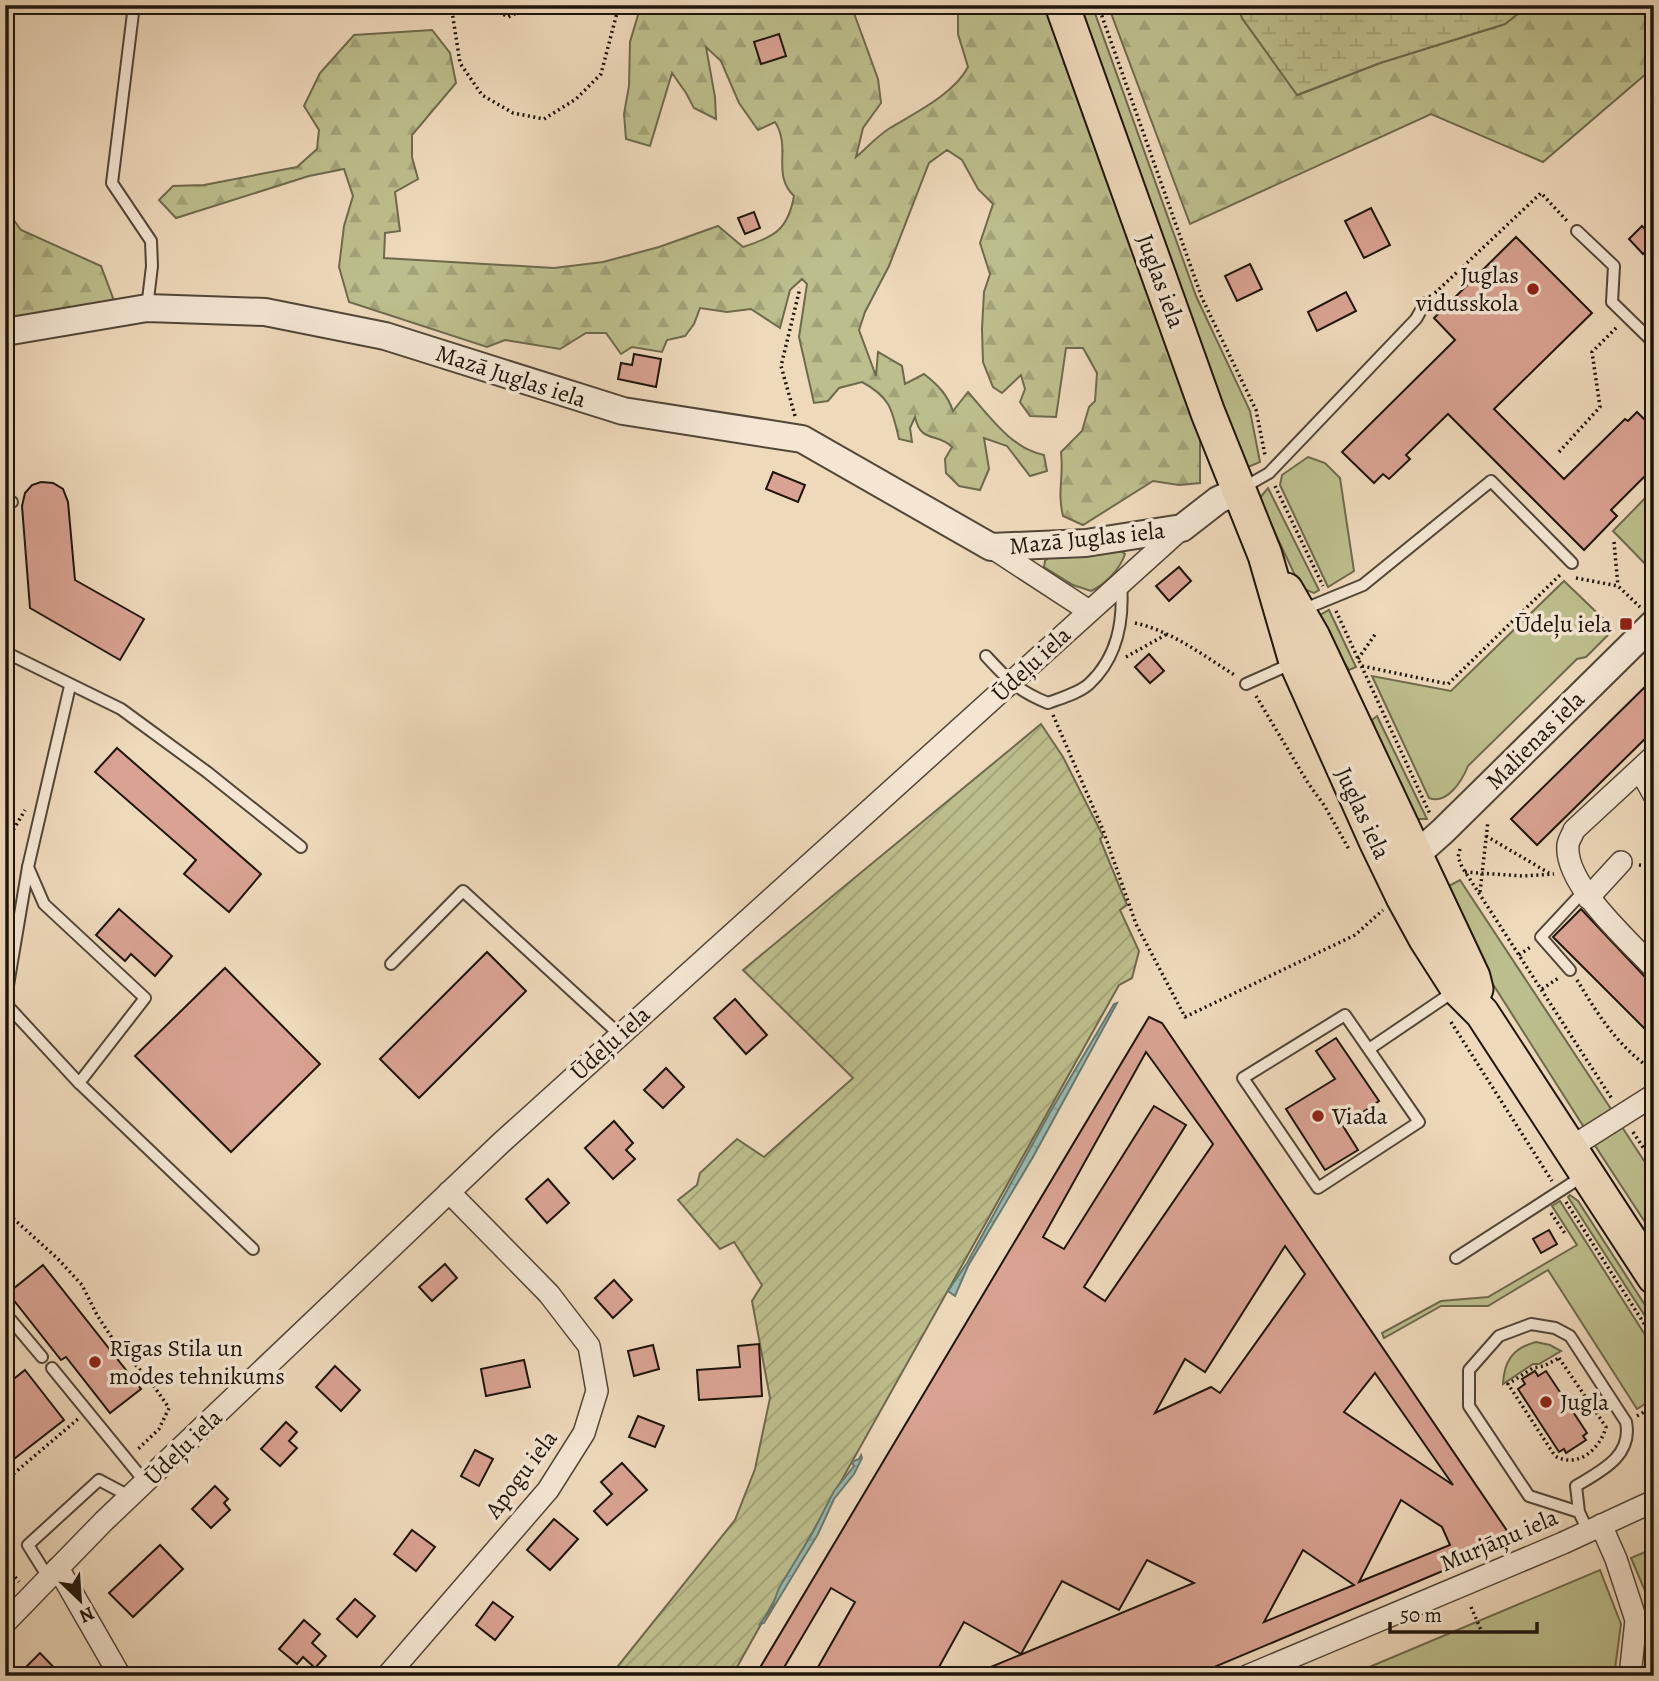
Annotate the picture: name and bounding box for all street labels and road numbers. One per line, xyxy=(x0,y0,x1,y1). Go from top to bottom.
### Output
street label: Juglas iela xyxy=(1129,229,1193,333)
street label: Mazā Juglas iela xyxy=(432,337,591,416)
street label: Mazā Juglas iela xyxy=(1008,514,1167,562)
street label: Ūdeļu iela xyxy=(984,619,1078,709)
street label: Malienas iela xyxy=(1478,683,1592,797)
street label: Juglas iela xyxy=(1328,762,1399,865)
street label: Ūdeļu iela xyxy=(563,998,658,1087)
street label: Ūdeļu iela xyxy=(137,1401,230,1492)
street label: Apogu iela xyxy=(477,1423,565,1525)
street label: Murjāņu iela xyxy=(1435,1501,1564,1579)

